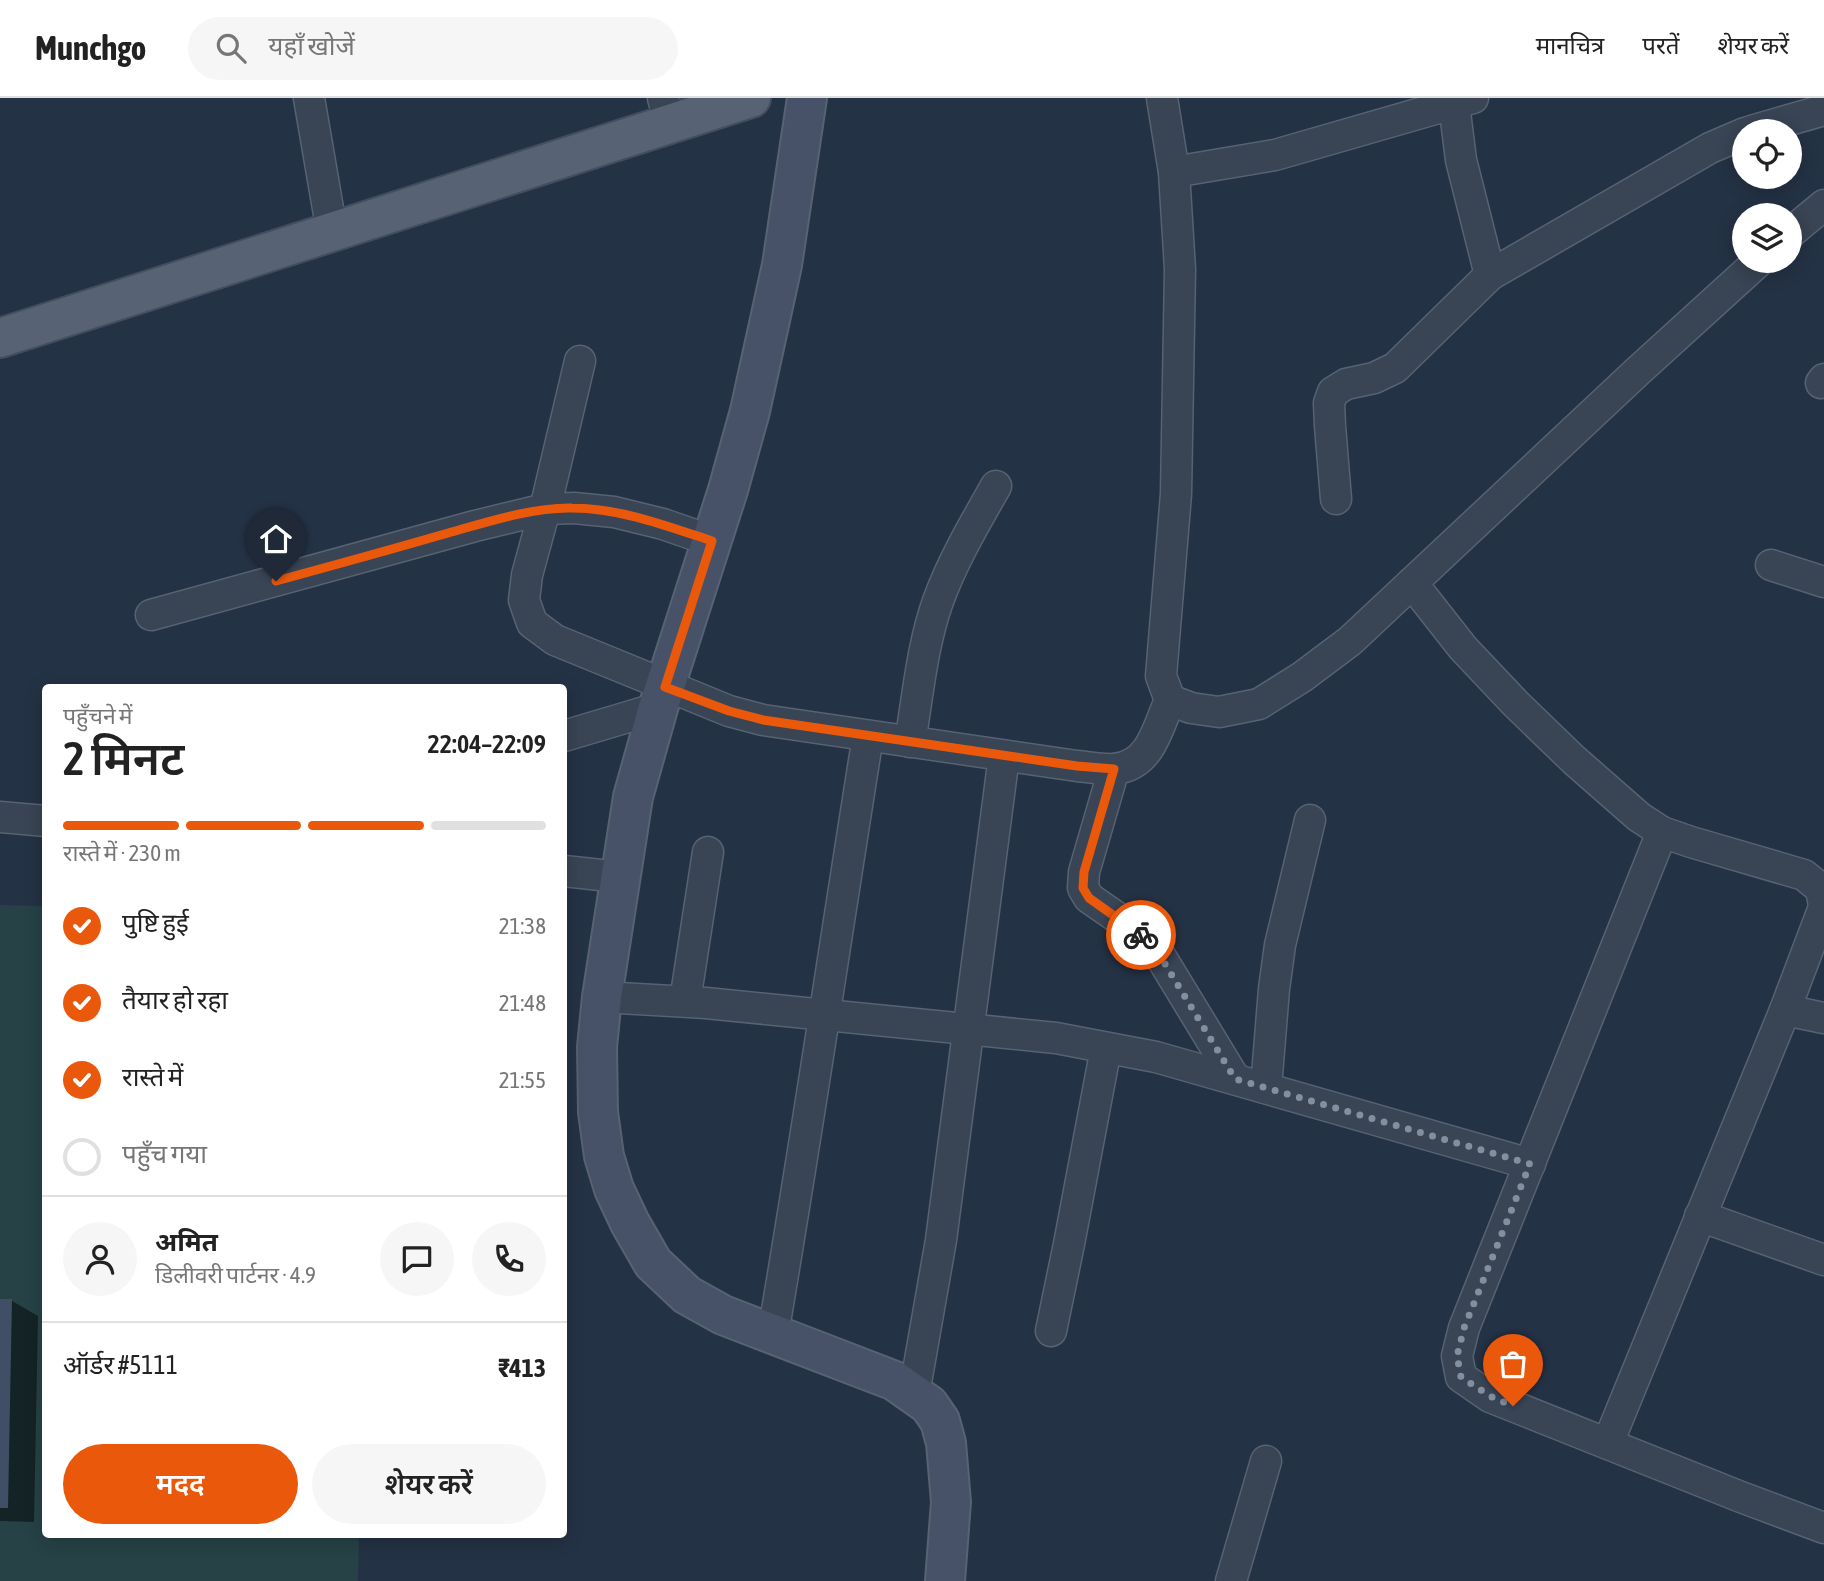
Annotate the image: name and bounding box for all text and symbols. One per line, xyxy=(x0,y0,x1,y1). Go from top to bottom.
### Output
search box xyxy=(188,17,678,80)
text: Munchgo xyxy=(35,29,146,67)
icon: search xyxy=(212,29,250,67)
text: यहाँ खोजें xyxy=(268,31,355,61)
text: मानचित्र xyxy=(1536,32,1604,59)
text: परतें xyxy=(1642,32,1679,59)
text: शेयर करें xyxy=(1717,32,1789,59)
map controls xyxy=(1732,119,1802,273)
button: locate xyxy=(1732,119,1802,189)
button: layers xyxy=(1732,203,1802,273)
pin xyxy=(246,509,306,581)
icon: home xyxy=(257,520,295,558)
text: पहुँचने में xyxy=(63,703,133,729)
text: 22:04–22:09 xyxy=(428,729,546,759)
text: 2 मिनट xyxy=(63,732,184,785)
text: रास्ते में · 230 m xyxy=(63,840,181,866)
courier xyxy=(1106,900,1176,970)
icon: check xyxy=(63,907,101,945)
text: पुष्टि हुई xyxy=(122,908,189,938)
text: 21:38 xyxy=(499,913,546,939)
icon: bike xyxy=(1122,916,1160,954)
icon: check xyxy=(63,984,101,1022)
text: तैयार हो रहा xyxy=(122,985,228,1015)
text: 21:48 xyxy=(499,990,546,1016)
icon: check xyxy=(63,1061,101,1099)
text: रास्ते में xyxy=(122,1062,183,1092)
text: 21:55 xyxy=(499,1067,546,1093)
text: पहुँच गया xyxy=(122,1139,207,1169)
button: person xyxy=(63,1222,137,1296)
button: chat xyxy=(380,1222,454,1296)
button: phone xyxy=(472,1222,546,1296)
text: अमित xyxy=(155,1227,218,1257)
text: डिलीवरी पार्टनर · 4.9 xyxy=(155,1262,316,1288)
pin xyxy=(1483,1334,1543,1406)
icon: bag xyxy=(1494,1345,1532,1383)
text: ऑर्डर #5111 xyxy=(63,1350,178,1380)
text: ₹413 xyxy=(498,1353,546,1383)
button: मदद xyxy=(63,1444,298,1524)
button: शेयर करें xyxy=(312,1444,546,1524)

